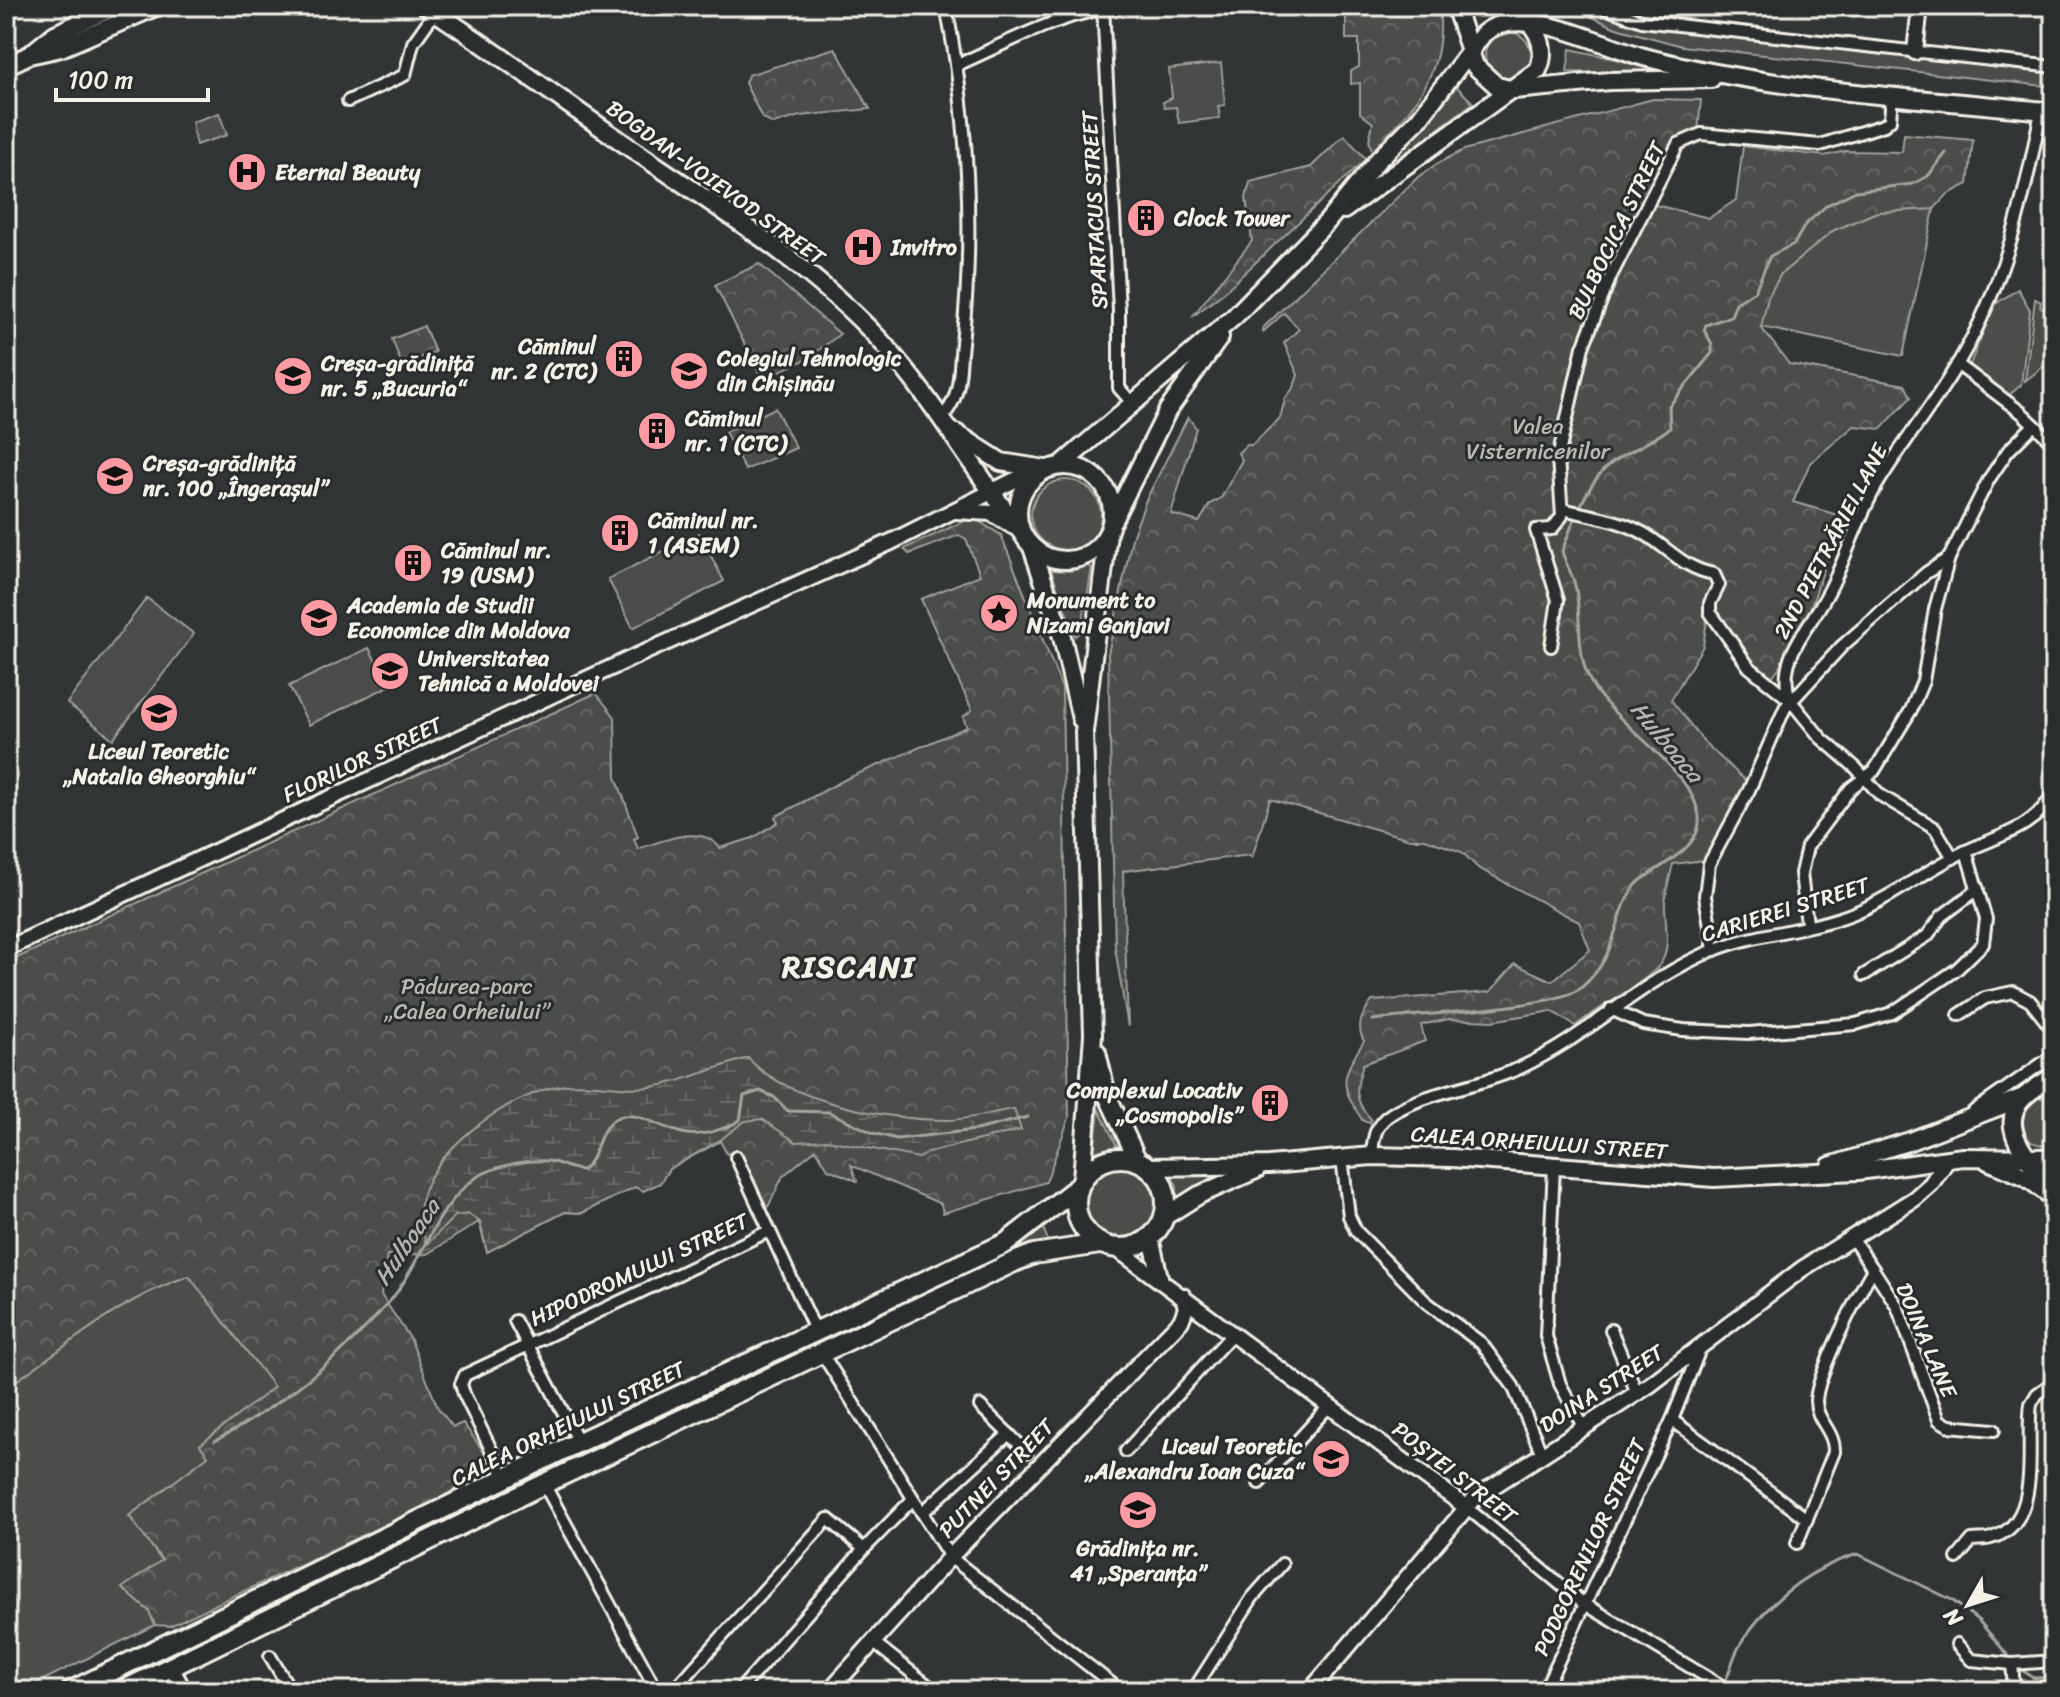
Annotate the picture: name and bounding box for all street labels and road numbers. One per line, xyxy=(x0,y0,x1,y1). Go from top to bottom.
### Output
street label: BOGDAN-VOIEVOD STREET xyxy=(598,89,835,276)
street label: SPARTACUS STREET xyxy=(1070,108,1119,310)
street label: BULBOCICA STREET xyxy=(1556,134,1677,326)
street label: 2ND PIETRĂRIEI LANE xyxy=(1762,435,1899,646)
street label: FLORILOR STREET xyxy=(276,705,450,814)
street label: CARIEREI STREET xyxy=(1696,865,1876,954)
street label: CALEA ORHEIULUI STREET xyxy=(1410,1114,1669,1171)
street label: HIPODROMULUI STREET xyxy=(523,1201,757,1337)
street label: DOINA LANE xyxy=(1885,1277,1969,1405)
street label: DOINA STREET xyxy=(1531,1333,1672,1444)
street label: CALEA ORHEIULUI STREET xyxy=(444,1349,693,1497)
street label: PUTNEI STREET xyxy=(928,1408,1065,1548)
street label: POȘTEI STREET xyxy=(1383,1411,1527,1535)
street label: PODGORENILOR STREET xyxy=(1522,1431,1658,1662)

